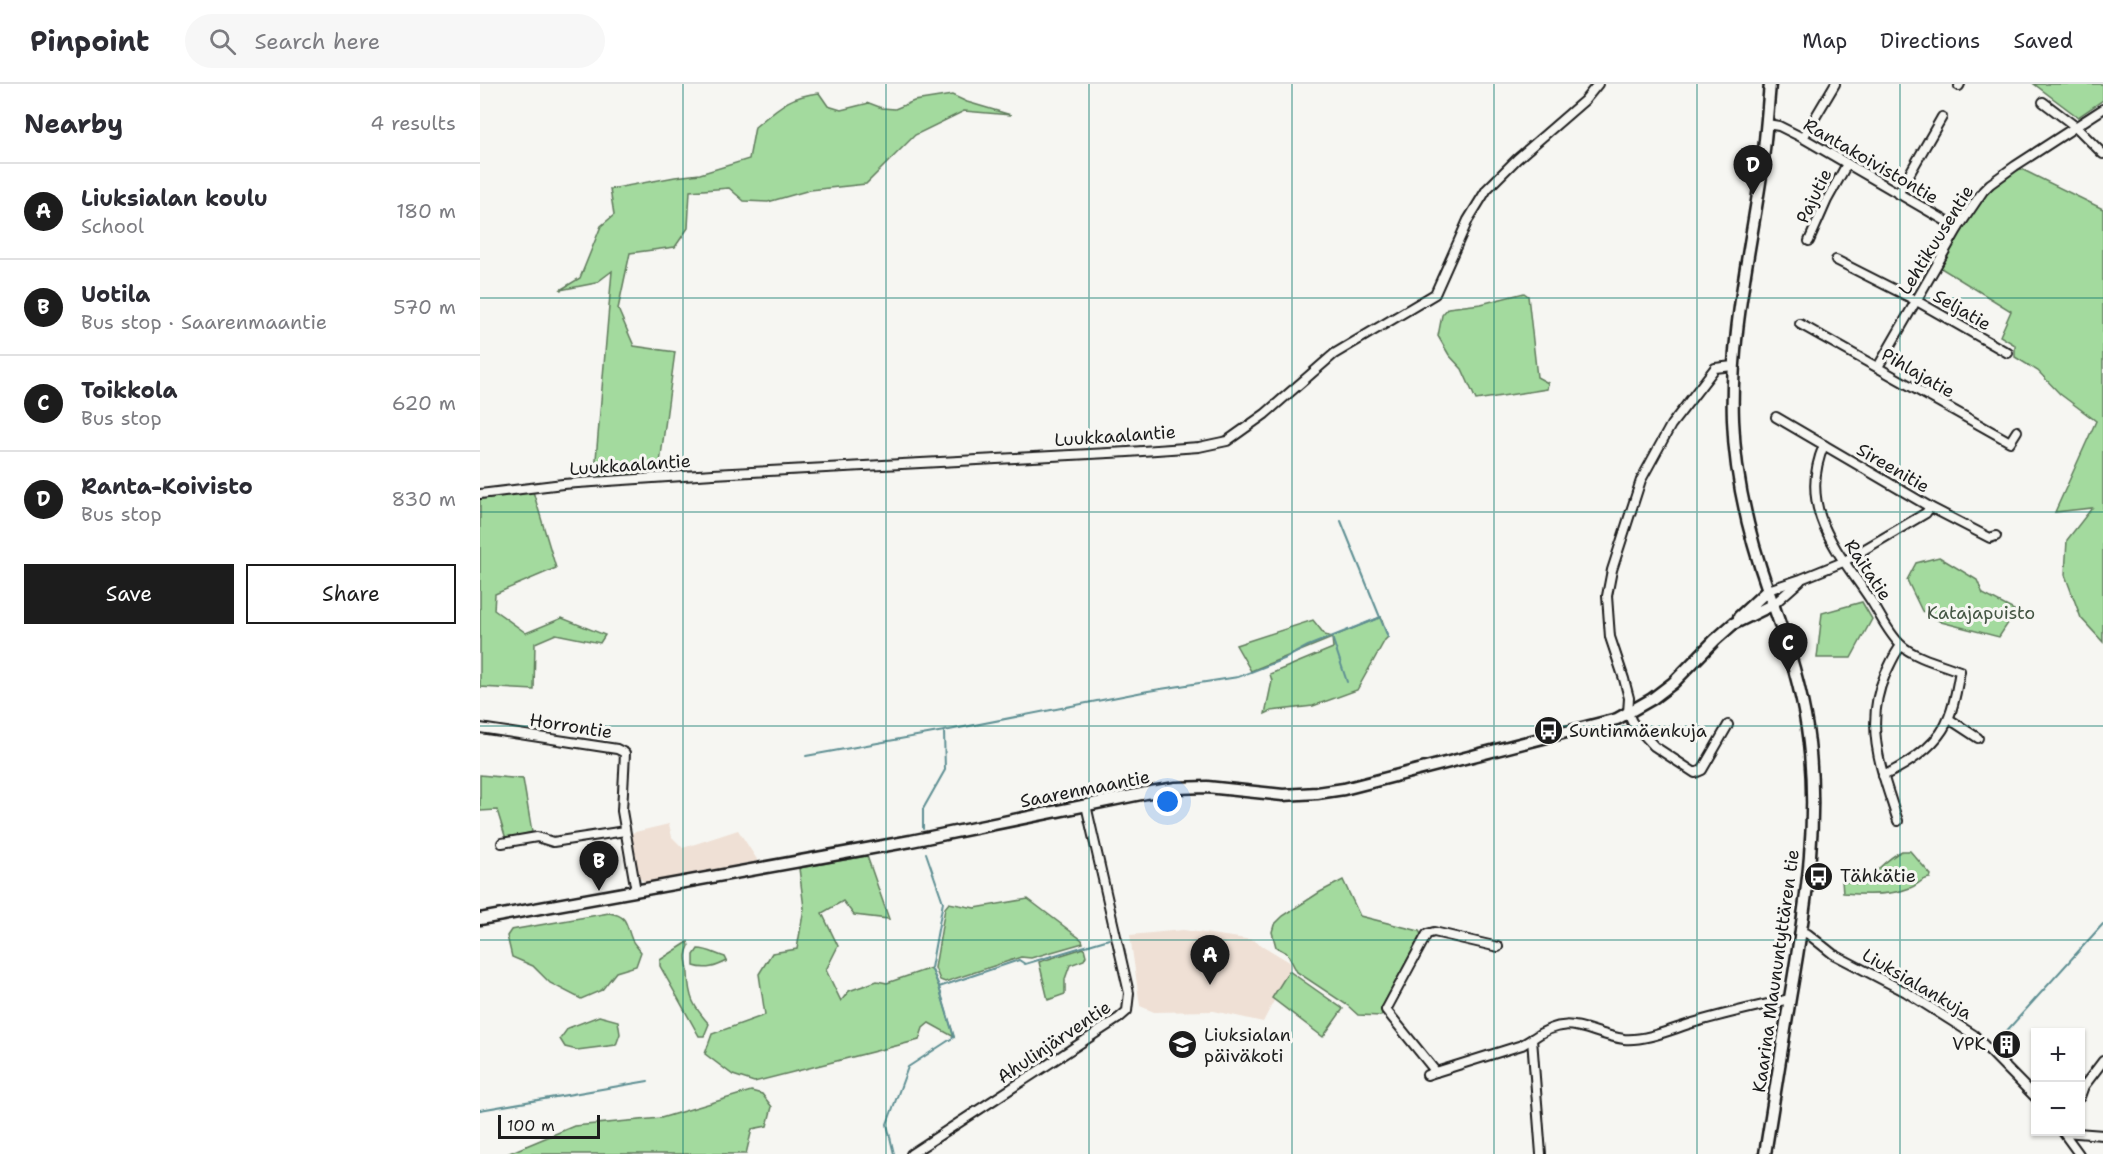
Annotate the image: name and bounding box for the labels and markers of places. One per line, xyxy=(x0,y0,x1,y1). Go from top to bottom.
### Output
pin: D xyxy=(1734,146,1772,195)
pin: C xyxy=(1768,624,1808,673)
bus stop icon: Suntinmäenkuja xyxy=(1532,715,1564,747)
place label: Suntinmäenkuja xyxy=(1569,719,1707,743)
pin: B xyxy=(580,842,618,891)
bus stop icon: Tähkätie xyxy=(1803,860,1835,892)
place label: Tähkätie xyxy=(1840,864,1916,888)
pin: A xyxy=(1190,936,1230,985)
place label: Liuksialan päiväkoti xyxy=(1204,1023,1291,1068)
building icon: VPK xyxy=(1991,1028,2023,1060)
school or university icon: Liuksialan päiväkoti xyxy=(1167,1029,1199,1061)
place label: VPK xyxy=(1952,1032,1986,1056)

